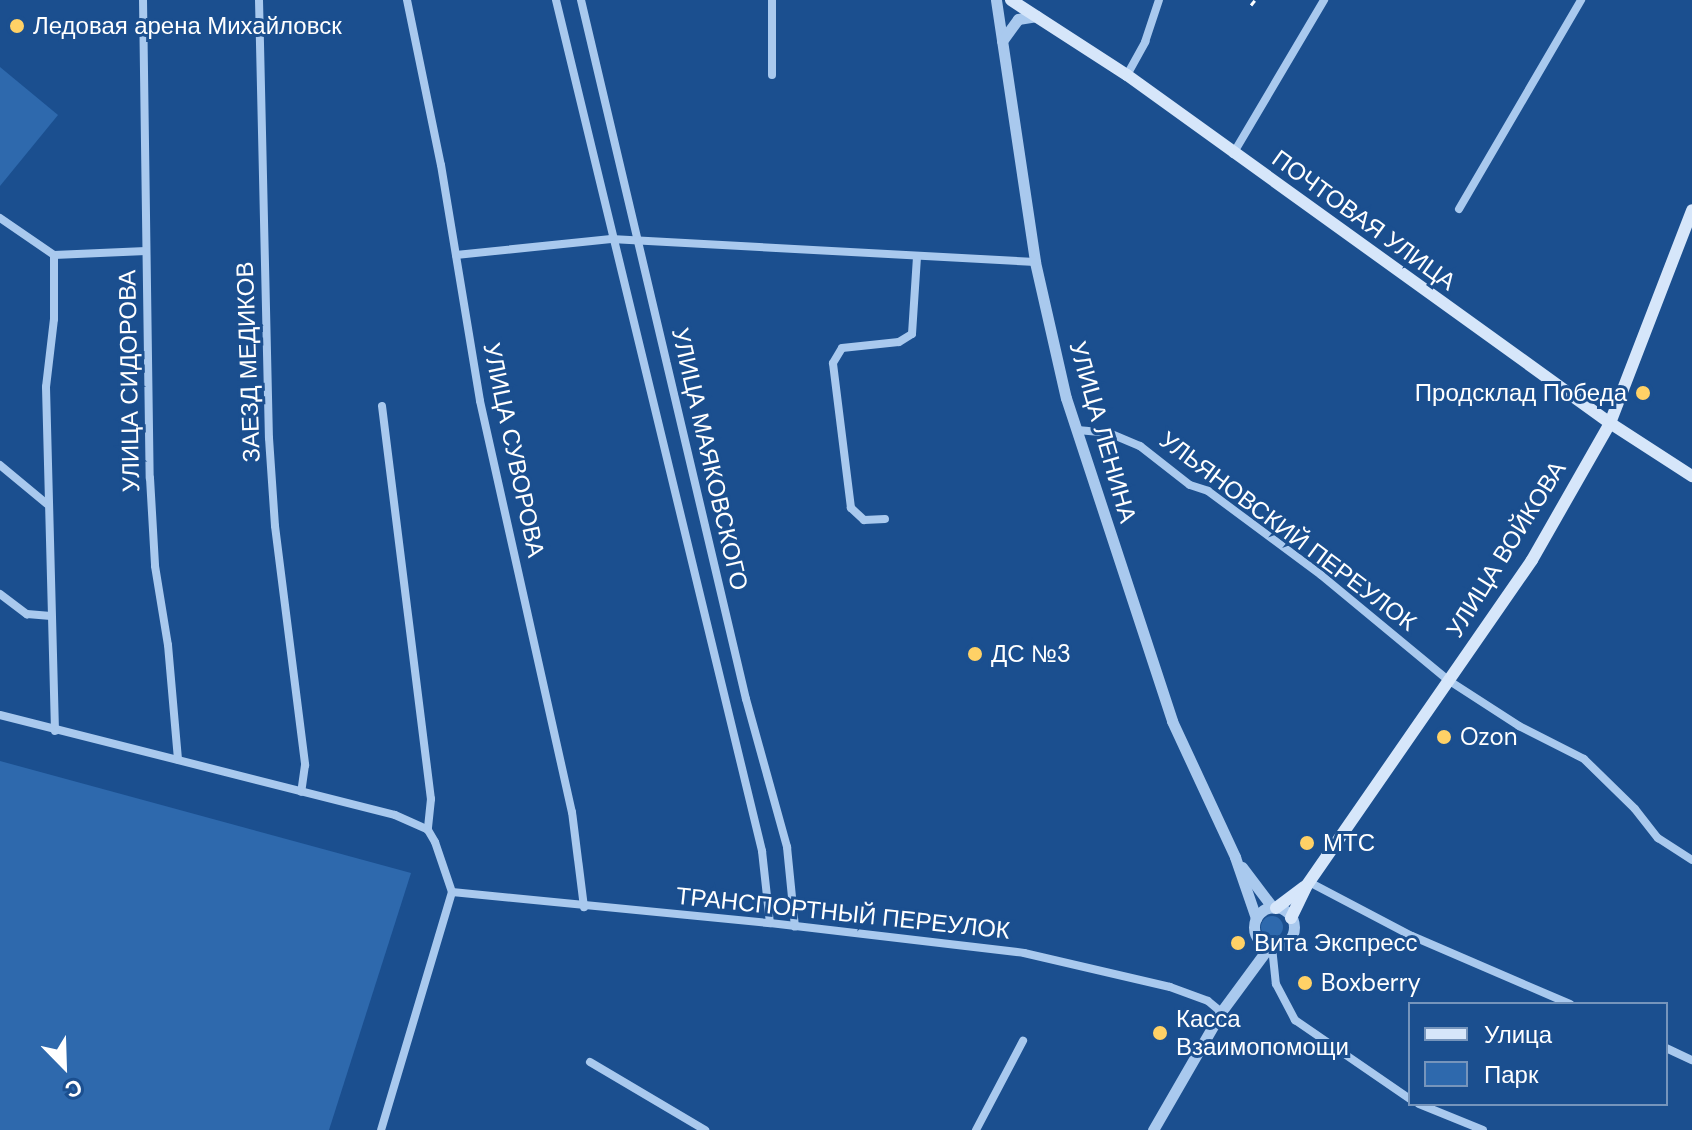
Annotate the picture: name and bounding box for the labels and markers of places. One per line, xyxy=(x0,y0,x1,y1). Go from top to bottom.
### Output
place label: Ледовая арена Михайловск xyxy=(33,12,342,40)
marker: Ледовая арена Михайловск xyxy=(8,17,26,35)
place label: Продсклад Победа xyxy=(1415,379,1627,407)
marker: Продсклад Победа xyxy=(1634,384,1652,402)
place label: ДС №3 xyxy=(991,640,1071,668)
marker: ДС №3 xyxy=(966,645,984,663)
place label: Ozon xyxy=(1460,723,1518,751)
marker: Ozon xyxy=(1435,728,1453,746)
place label: МТС xyxy=(1323,829,1375,857)
marker: МТС xyxy=(1298,834,1316,852)
place label: Вита Экспресс xyxy=(1254,929,1418,957)
marker: Вита Экспресс xyxy=(1229,934,1247,952)
place label: Boxberry xyxy=(1321,969,1421,997)
marker: Boxberry xyxy=(1296,974,1314,992)
place label: Касса Взаимопомощи xyxy=(1176,1005,1349,1061)
marker: Касса Взаимопомощи xyxy=(1151,1024,1169,1042)

